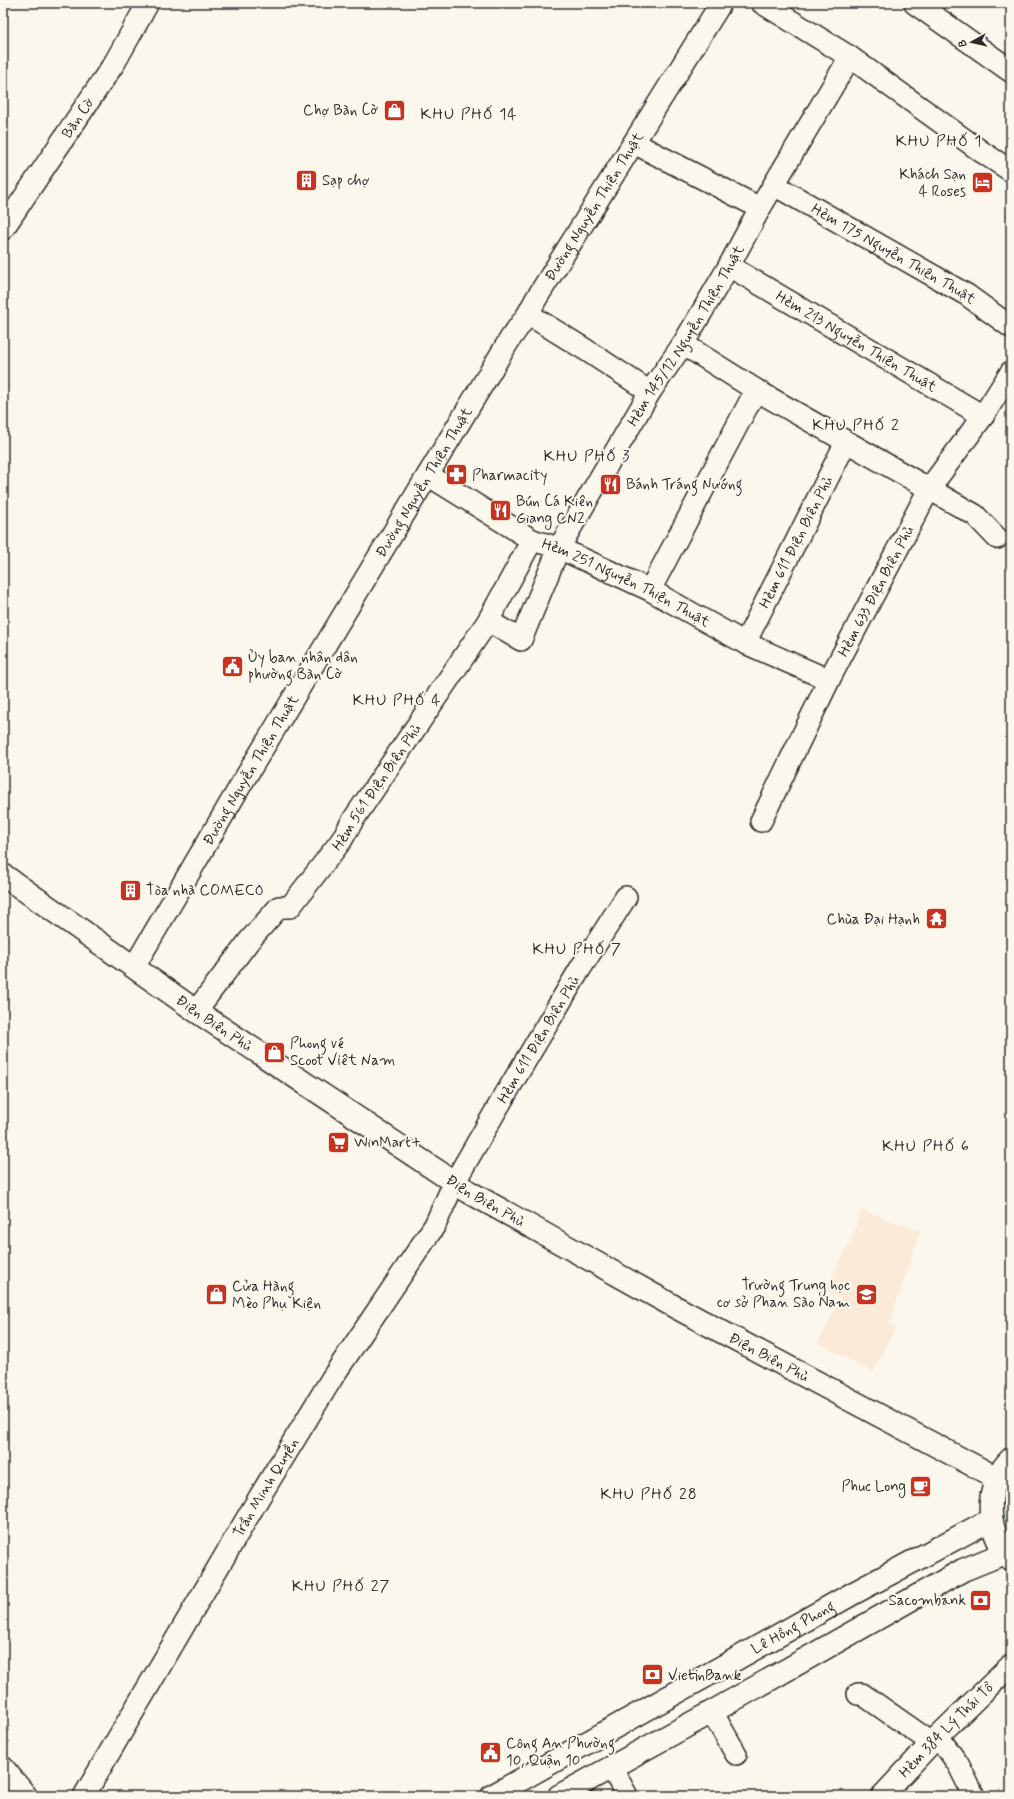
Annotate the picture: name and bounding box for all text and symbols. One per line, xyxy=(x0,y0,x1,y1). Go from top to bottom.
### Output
north arrow xyxy=(952,22,992,62)
text: B xyxy=(956,39,971,48)
street label: Bàn Cờ xyxy=(58,94,99,142)
shop icon: Chợ Bàn Cờ xyxy=(381,97,407,123)
place label: Chợ Bàn Cờ xyxy=(303,101,378,121)
district label: KHU PHỐ 14 xyxy=(420,104,518,125)
street label: Đường Nguyễn Thiện Thuật xyxy=(541,129,649,285)
district label: KHU PHỐ 1 xyxy=(895,131,983,152)
place label: Khách Sạn 4 Roses xyxy=(899,165,966,202)
building icon: Sạp chợ xyxy=(293,167,319,193)
hotel icon: Khách Sạn 4 Roses xyxy=(969,170,995,196)
place label: Sạp chợ xyxy=(322,171,370,191)
street label: Hẻm 175 Nguyễn Thiện Thuật xyxy=(807,199,980,309)
street label: Hẻm 145/12 Nguyễn Thiện Thuật xyxy=(623,242,749,430)
street label: Hẻm 213 Nguyễn Thiện Thuật xyxy=(772,287,940,398)
street label: Đường Nguyễn Thiện Thuật xyxy=(372,404,478,561)
district label: KHU PHỐ 2 xyxy=(812,415,900,436)
district label: KHU PHỐ 3 xyxy=(543,446,631,467)
pharmacy icon: Pharmacity xyxy=(443,462,469,488)
place label: Pharmacity xyxy=(472,466,547,486)
restaurant icon: Bánh Tráng Nướng xyxy=(598,471,624,497)
street label: Hẻm 611 Ðiện Biên Phủ xyxy=(755,473,838,612)
place label: Bánh Tráng Nướng xyxy=(626,475,743,496)
place label: Bún Cá Kiên Giang CN2 xyxy=(516,492,593,530)
restaurant icon: Bún Cá Kiên Giang CN2 xyxy=(488,497,514,523)
street label: Hẻm 633 Ðiện Biên Phủ xyxy=(834,522,919,660)
street label: Hẻm 251 Nguyễn Thiện Thuật xyxy=(539,534,714,633)
place label: Ủy ban nhân dân phường Bàn Cờ xyxy=(248,648,358,686)
public building icon: Ủy ban nhân dân phường Bàn Cờ xyxy=(219,653,245,679)
district label: KHU PHỐ 4 xyxy=(352,690,442,711)
street label: Đường Nguyễn Thiện Thuật xyxy=(199,691,304,849)
street label: Hẻm 561 Ðiện Biên Phủ xyxy=(328,720,426,855)
building icon: Tòa nhà COMECO xyxy=(118,877,144,903)
place label: Tòa nhà COMECO xyxy=(146,881,264,901)
temple icon: Chùa Đại Hạnh xyxy=(923,906,949,932)
place label: Chùa Đại Hạnh xyxy=(827,910,920,930)
district label: KHU PHỐ 7 xyxy=(532,939,622,960)
street label: Hẻm 611 Điện Biên Phủ xyxy=(493,972,585,1107)
street label: Điện Biên Phủ xyxy=(172,991,256,1057)
place label: Phong vé Scoot Viêt Nam xyxy=(290,1034,395,1071)
shop icon: Phong vé Scoot Viêt Nam xyxy=(262,1039,288,1065)
supermarket icon: WinMart+ xyxy=(325,1129,351,1155)
place label: WinMart+ xyxy=(354,1133,421,1153)
district label: KHU PHỐ 6 xyxy=(882,1136,970,1157)
street label: Điện Biên Phủ xyxy=(442,1170,528,1232)
place label: Trường Trung học cơ sở Phan Sào Nam xyxy=(717,1276,850,1313)
place label: Cửa Hàng Mèo Phụ Kiện xyxy=(232,1277,321,1314)
school or university icon: Trường Trung học cơ sở Phan Sào Nam xyxy=(853,1281,879,1307)
shop icon: Cửa Hàng Mèo Phụ Kiện xyxy=(204,1282,230,1308)
street label: Điện Biên Phủ xyxy=(725,1328,812,1387)
street label: Trần Minh Quyền xyxy=(229,1435,304,1541)
cafe icon: Phuc Long xyxy=(908,1473,934,1499)
place label: Phuc Long xyxy=(841,1477,906,1498)
district label: KHU PHỐ 28 xyxy=(600,1484,698,1505)
district label: KHU PHỐ 27 xyxy=(292,1576,390,1597)
bank icon: Sacombank xyxy=(968,1587,994,1613)
place label: Sacombank xyxy=(889,1591,966,1611)
street label: Lê Hồng Phong xyxy=(748,1597,839,1660)
bank icon: VietinBank xyxy=(639,1662,665,1688)
place label: VietinBank xyxy=(668,1666,742,1686)
street label: Hẻm 384 Lý Thái Tổ xyxy=(895,1678,999,1783)
place label: Công An Phường 10, Quận 10 xyxy=(506,1734,615,1771)
public building icon: Công An Phường 10, Quận 10 xyxy=(477,1739,503,1765)

